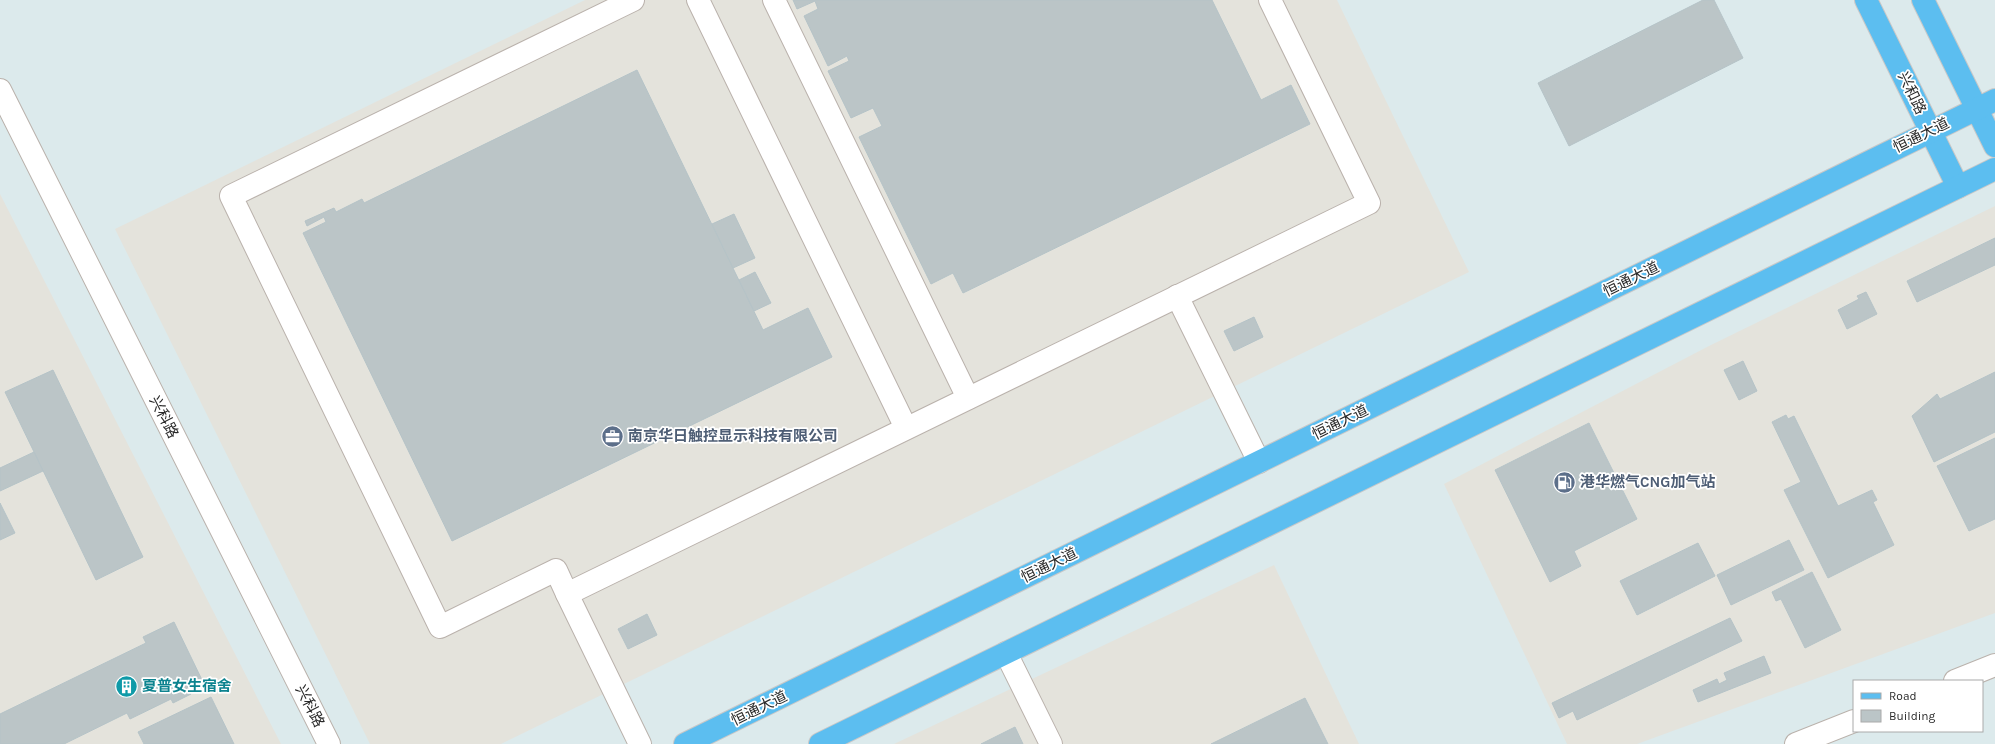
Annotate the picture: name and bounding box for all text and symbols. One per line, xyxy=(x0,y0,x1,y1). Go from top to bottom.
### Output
street label: 兴和路 xyxy=(1894,69,1930,117)
street label: 恒通大道 xyxy=(1890,114,1952,156)
street label: 恒通大道 xyxy=(1600,258,1662,300)
street label: 兴科路 xyxy=(146,393,182,441)
street label: 恒通大道 xyxy=(1309,401,1371,443)
office icon: 南京华日触控显示科技有限公司 xyxy=(599,423,625,449)
place label: 南京华日触控显示科技有限公司 xyxy=(628,427,838,445)
fuel station icon: 港华燃气CNG加气站 xyxy=(1551,469,1577,495)
place label: 港华燃气CNG加气站 xyxy=(1580,473,1715,491)
street label: 恒通大道 xyxy=(1018,544,1080,586)
building icon: 夏普女生宿舍 xyxy=(114,673,140,699)
place label: 夏普女生宿舍 xyxy=(142,677,232,695)
legend xyxy=(1853,680,1983,732)
street label: 兴科路 xyxy=(292,682,328,730)
street label: 恒通大道 xyxy=(728,687,790,729)
text: Road xyxy=(1889,689,1917,703)
text: Building xyxy=(1889,709,1936,723)

